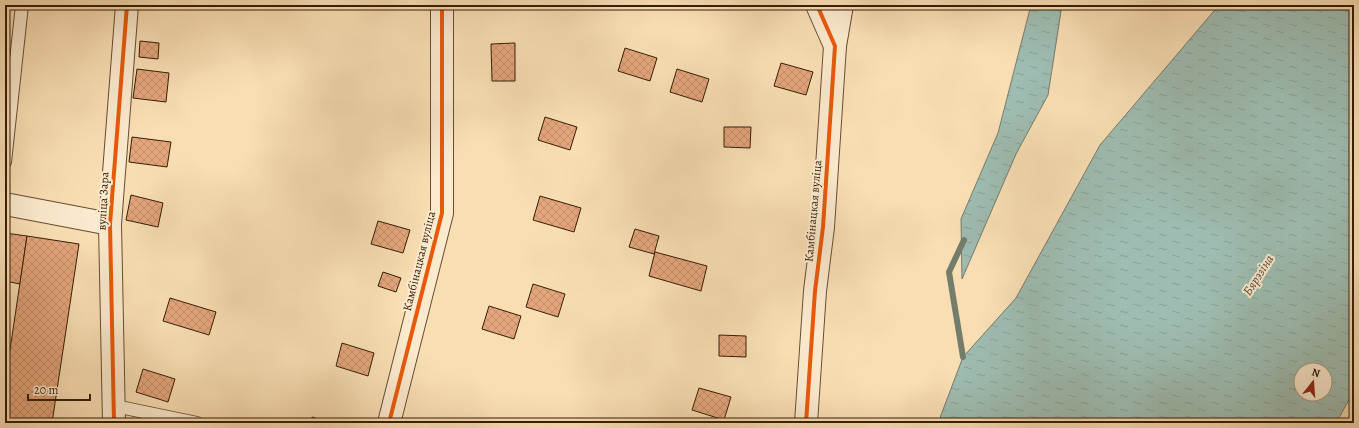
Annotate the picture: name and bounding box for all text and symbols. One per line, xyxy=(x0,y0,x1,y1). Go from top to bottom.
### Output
street label: Камбінацкая вуліца xyxy=(801,159,825,263)
street label: вуліца Зара xyxy=(93,171,113,231)
street label: Камбінацкая вуліца xyxy=(399,209,439,313)
water label: Бярэзіна xyxy=(1239,251,1277,299)
north arrow xyxy=(1293,362,1333,402)
text: N xyxy=(1310,365,1322,381)
scale bar xyxy=(28,376,90,402)
text: 20 m xyxy=(34,382,58,398)

